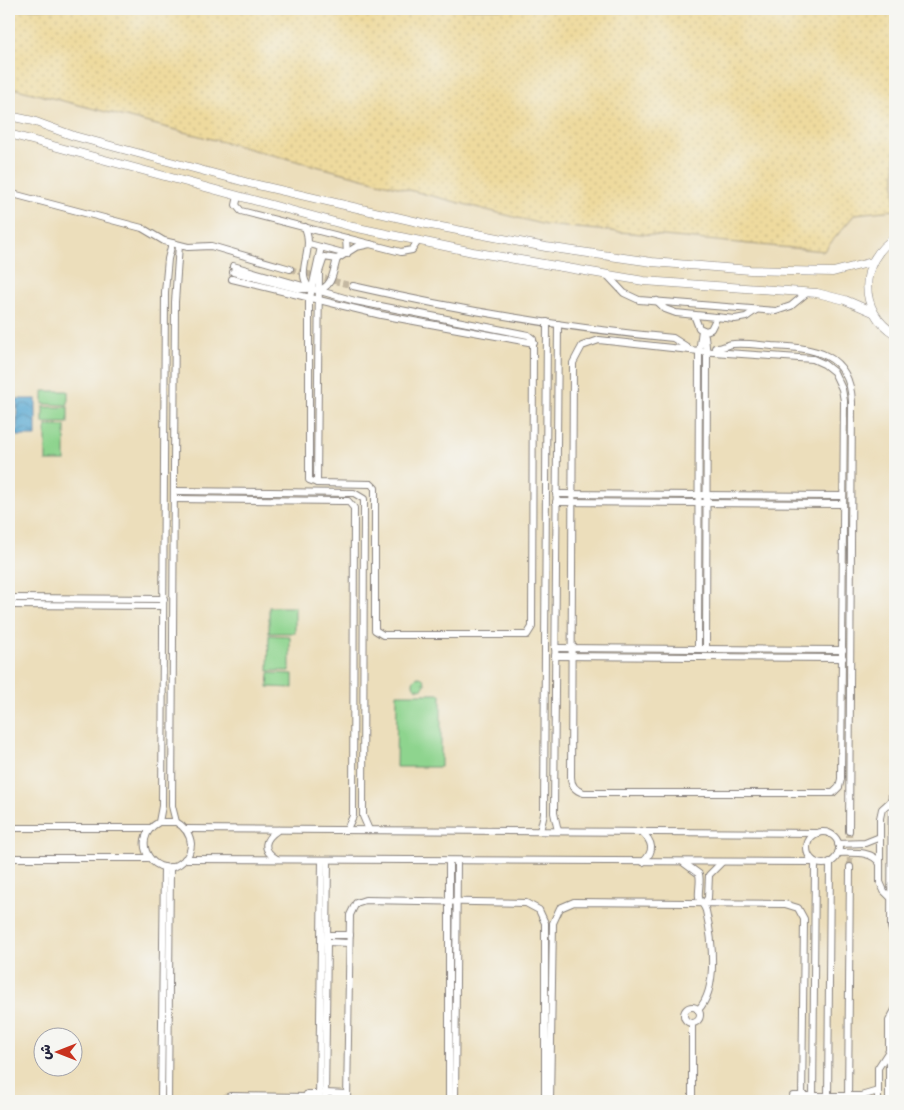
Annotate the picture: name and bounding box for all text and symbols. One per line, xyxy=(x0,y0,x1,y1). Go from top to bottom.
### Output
north arrow xyxy=(32,1028,82,1078)
text: ش xyxy=(37,1044,54,1060)

